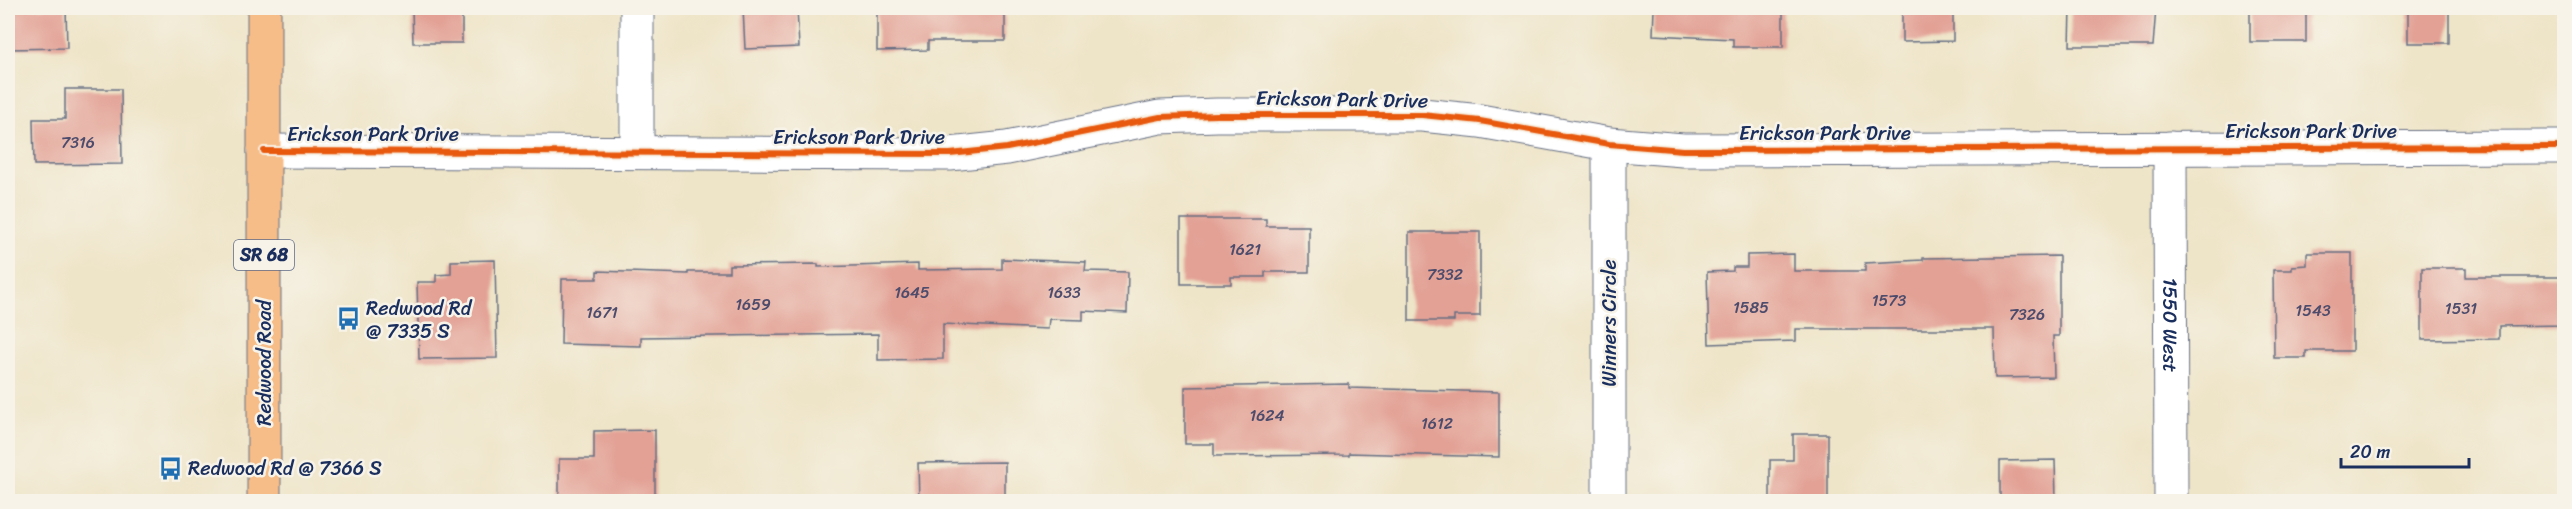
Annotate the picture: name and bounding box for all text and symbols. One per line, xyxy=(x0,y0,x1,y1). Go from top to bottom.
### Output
street label: Erickson Park Drive xyxy=(1256,80,1428,119)
street label: Erickson Park Drive xyxy=(2225,114,2397,149)
street label: Erickson Park Drive xyxy=(1739,116,1911,151)
street label: Erickson Park Drive xyxy=(287,117,459,152)
street label: Erickson Park Drive xyxy=(773,120,945,155)
house number: 7316 xyxy=(61,128,95,157)
house number: 1621 xyxy=(1229,235,1261,264)
road number: SR 68 xyxy=(234,240,294,270)
street label: Winners Circle xyxy=(1592,259,1627,387)
house number: 7332 xyxy=(1427,260,1463,289)
house number: 1645 xyxy=(894,278,930,307)
house number: 1633 xyxy=(1047,278,1081,307)
street label: 1550 West xyxy=(2152,278,2188,373)
house number: 1573 xyxy=(1872,286,1906,315)
house number: 1659 xyxy=(735,290,771,319)
place label: Redwood Rd @ 7335 S xyxy=(366,291,473,349)
house number: 1585 xyxy=(1733,293,1769,322)
house number: 1531 xyxy=(2445,294,2477,323)
house number: 1543 xyxy=(2295,296,2331,325)
house number: 1671 xyxy=(586,298,618,327)
street label: Redwood Road xyxy=(247,299,282,426)
house number: 7326 xyxy=(2009,300,2045,329)
bus stop icon: Redwood Rd @ 7335 S xyxy=(335,306,361,332)
house number: 1624 xyxy=(1249,401,1285,430)
house number: 1612 xyxy=(1421,409,1453,438)
scale bar xyxy=(2341,431,2468,469)
text: 20 m xyxy=(2350,436,2390,468)
place label: Redwood Rd @ 7366 S xyxy=(188,451,382,486)
bus stop icon: Redwood Rd @ 7366 S xyxy=(157,455,183,481)

